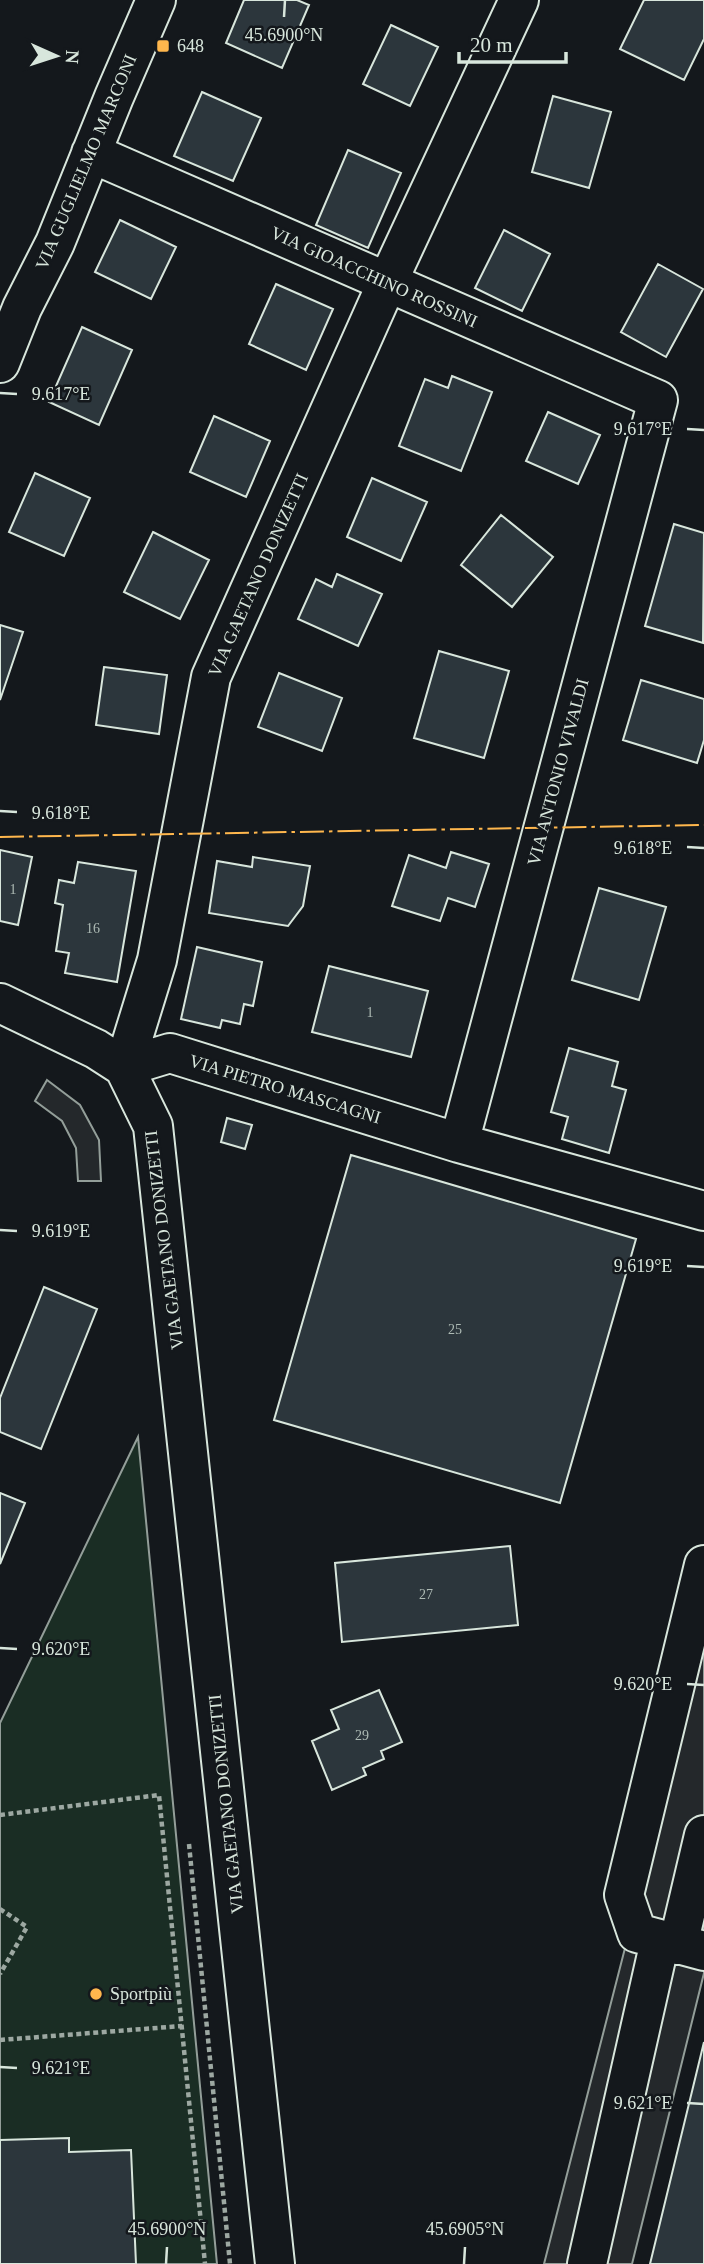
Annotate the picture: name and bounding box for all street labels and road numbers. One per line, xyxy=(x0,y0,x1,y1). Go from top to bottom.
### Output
street label: VIA GUGLIELMO MARCONI xyxy=(31,51,141,273)
street label: VIA GIOACCHINO ROSSINI xyxy=(268,222,480,332)
street label: VIA GAETANO DONIZETTI xyxy=(204,470,312,680)
street label: VIA ANTONIO VIVALDI xyxy=(523,676,593,868)
street label: VIA PIETRO MASCAGNI xyxy=(187,1050,383,1128)
street label: VIA GAETANO DONIZETTI xyxy=(141,1129,187,1351)
street label: VIA GAETANO DONIZETTI xyxy=(205,1693,247,1915)

